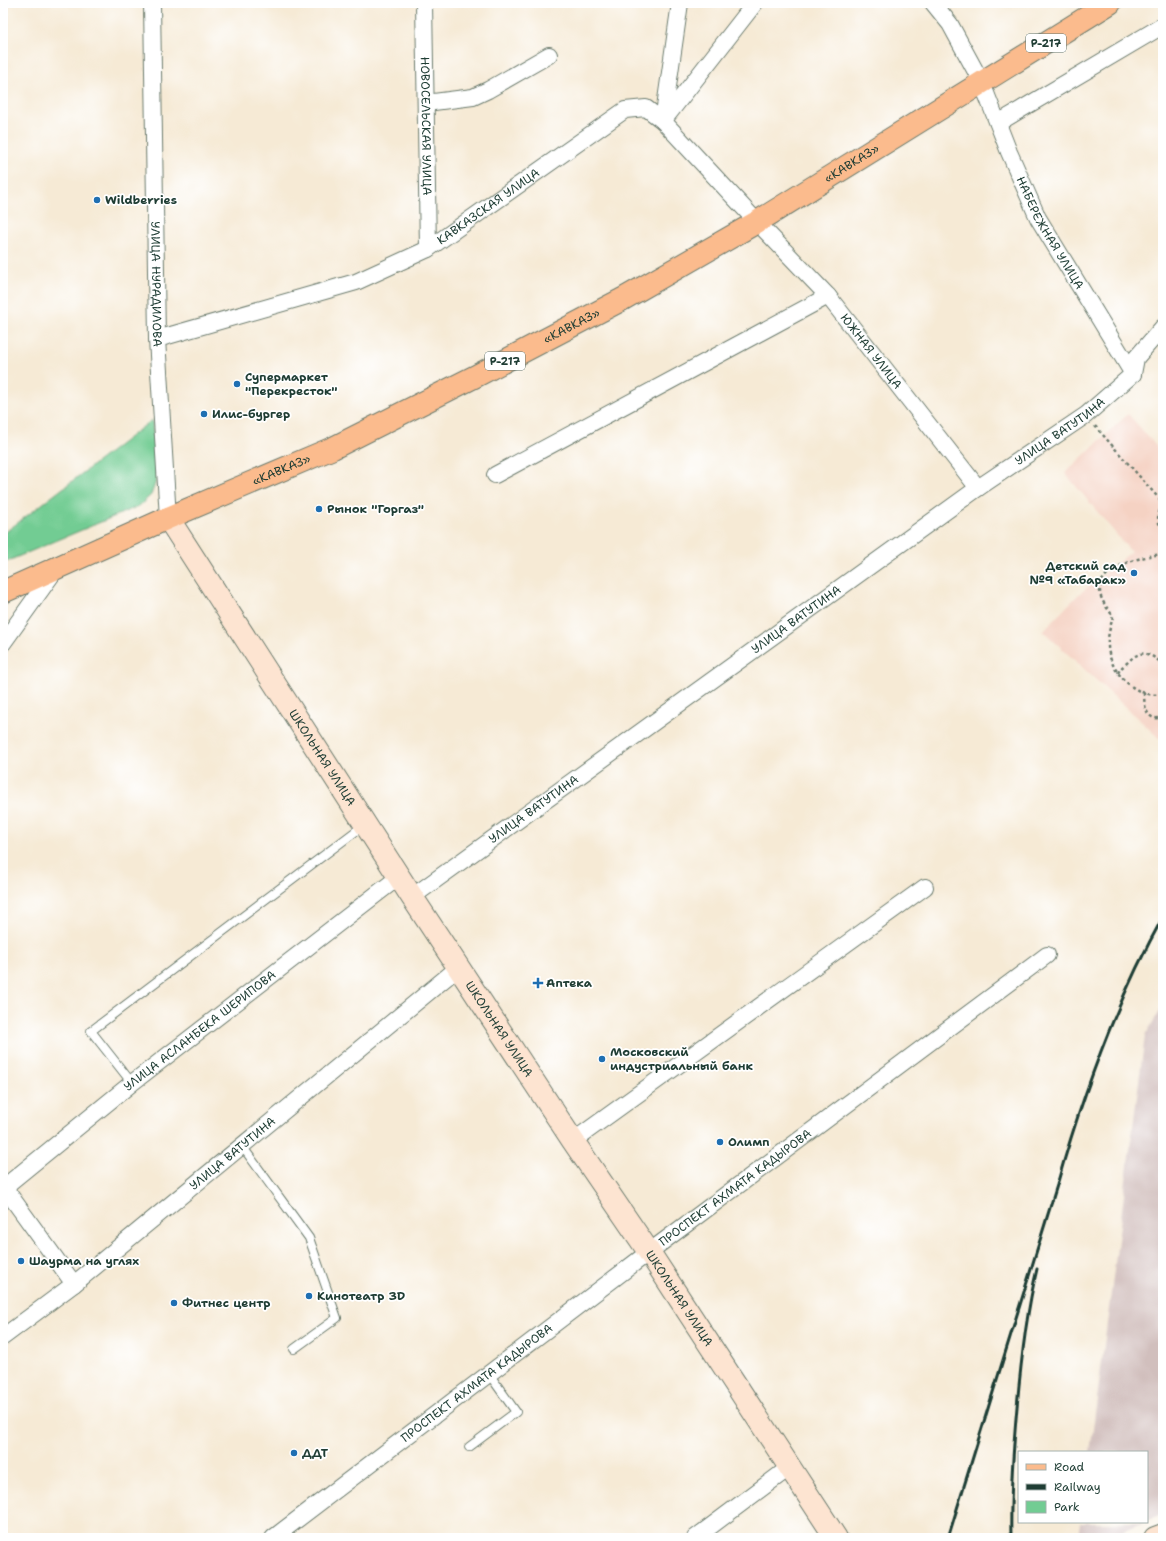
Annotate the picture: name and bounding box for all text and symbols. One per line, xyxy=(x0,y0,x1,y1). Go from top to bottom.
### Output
road number: Р-217 xyxy=(1026,34,1066,52)
street label: НОВОСЕЛЬСКАЯ УЛИЦА xyxy=(417,56,435,196)
street label: «КАВКАЗ» xyxy=(821,140,882,186)
street label: КАВКАЗСКАЯ УЛИЦА xyxy=(434,165,543,248)
street label: НАБЕРЕЖНАЯ УЛИЦА xyxy=(1013,174,1088,292)
place label: Wildberries xyxy=(105,192,177,208)
marker: Wildberries xyxy=(92,195,102,205)
street label: УЛИЦА НУРАДИЛОВА xyxy=(147,221,165,348)
street label: «КАВКАЗ» xyxy=(541,304,603,347)
street label: ЮЖНАЯ УЛИЦА xyxy=(837,310,906,392)
road number: Р-217 xyxy=(485,352,525,370)
place label: Супермаркет "Перекресток" xyxy=(245,369,338,399)
marker: Супермаркет "Перекресток" xyxy=(232,379,242,389)
street label: УЛИЦА ВАТУТИНА xyxy=(1012,394,1109,469)
place label: Илис-бургер xyxy=(212,406,290,422)
marker: Илис-бургер xyxy=(199,409,209,419)
street label: «КАВКАЗ» xyxy=(250,450,313,489)
place label: Рынок "Горгаз" xyxy=(327,501,424,517)
marker: Рынок "Горгаз" xyxy=(314,504,324,514)
place label: Детский сад №9 «Табарак» xyxy=(1029,558,1127,588)
marker: Детский сад №9 «Табарак» xyxy=(1129,568,1139,578)
street label: УЛИЦА ВАТУТИНА xyxy=(748,581,844,657)
street label: ШКОЛЬНАЯ УЛИЦА xyxy=(285,706,359,809)
street label: УЛИЦА ВАТУТИНА xyxy=(486,771,582,847)
street label: УЛИЦА АСЛАНБЕКА ШЕРИПОВА xyxy=(120,967,279,1095)
place label: Аптека xyxy=(546,975,593,991)
street label: ШКОЛЬНАЯ УЛИЦА xyxy=(462,978,537,1080)
marker: Аптека xyxy=(533,978,543,988)
place label: Московский индустриальный банк xyxy=(610,1044,753,1074)
marker: Московский индустриальный банк xyxy=(597,1054,607,1064)
street label: УЛИЦА ВАТУТИНА xyxy=(186,1113,279,1194)
street label: ПРОСПЕКТ АХМАТА КАДЫРОВА xyxy=(656,1125,815,1250)
place label: Олимп xyxy=(728,1134,770,1150)
marker: Олимп xyxy=(715,1137,725,1147)
street label: ШКОЛЬНАЯ УЛИЦА xyxy=(642,1247,717,1350)
place label: Шаурма на углях xyxy=(29,1253,139,1269)
marker: Шаурма на углях xyxy=(16,1256,26,1266)
place label: Кинотеатр 3D xyxy=(317,1288,405,1304)
marker: Кинотеатр 3D xyxy=(304,1291,314,1301)
place label: Фитнес центр xyxy=(182,1295,271,1311)
marker: Фитнес центр xyxy=(169,1298,179,1308)
street label: ПРОСПЕКТ АХМАТА КАДЫРОВА xyxy=(398,1320,556,1446)
place label: ДДТ xyxy=(302,1445,329,1461)
marker: ДДТ xyxy=(289,1448,299,1458)
legend xyxy=(1018,1451,1148,1523)
text: Road xyxy=(1054,1459,1085,1475)
text: Railway xyxy=(1054,1479,1101,1495)
text: Park xyxy=(1054,1499,1080,1515)

